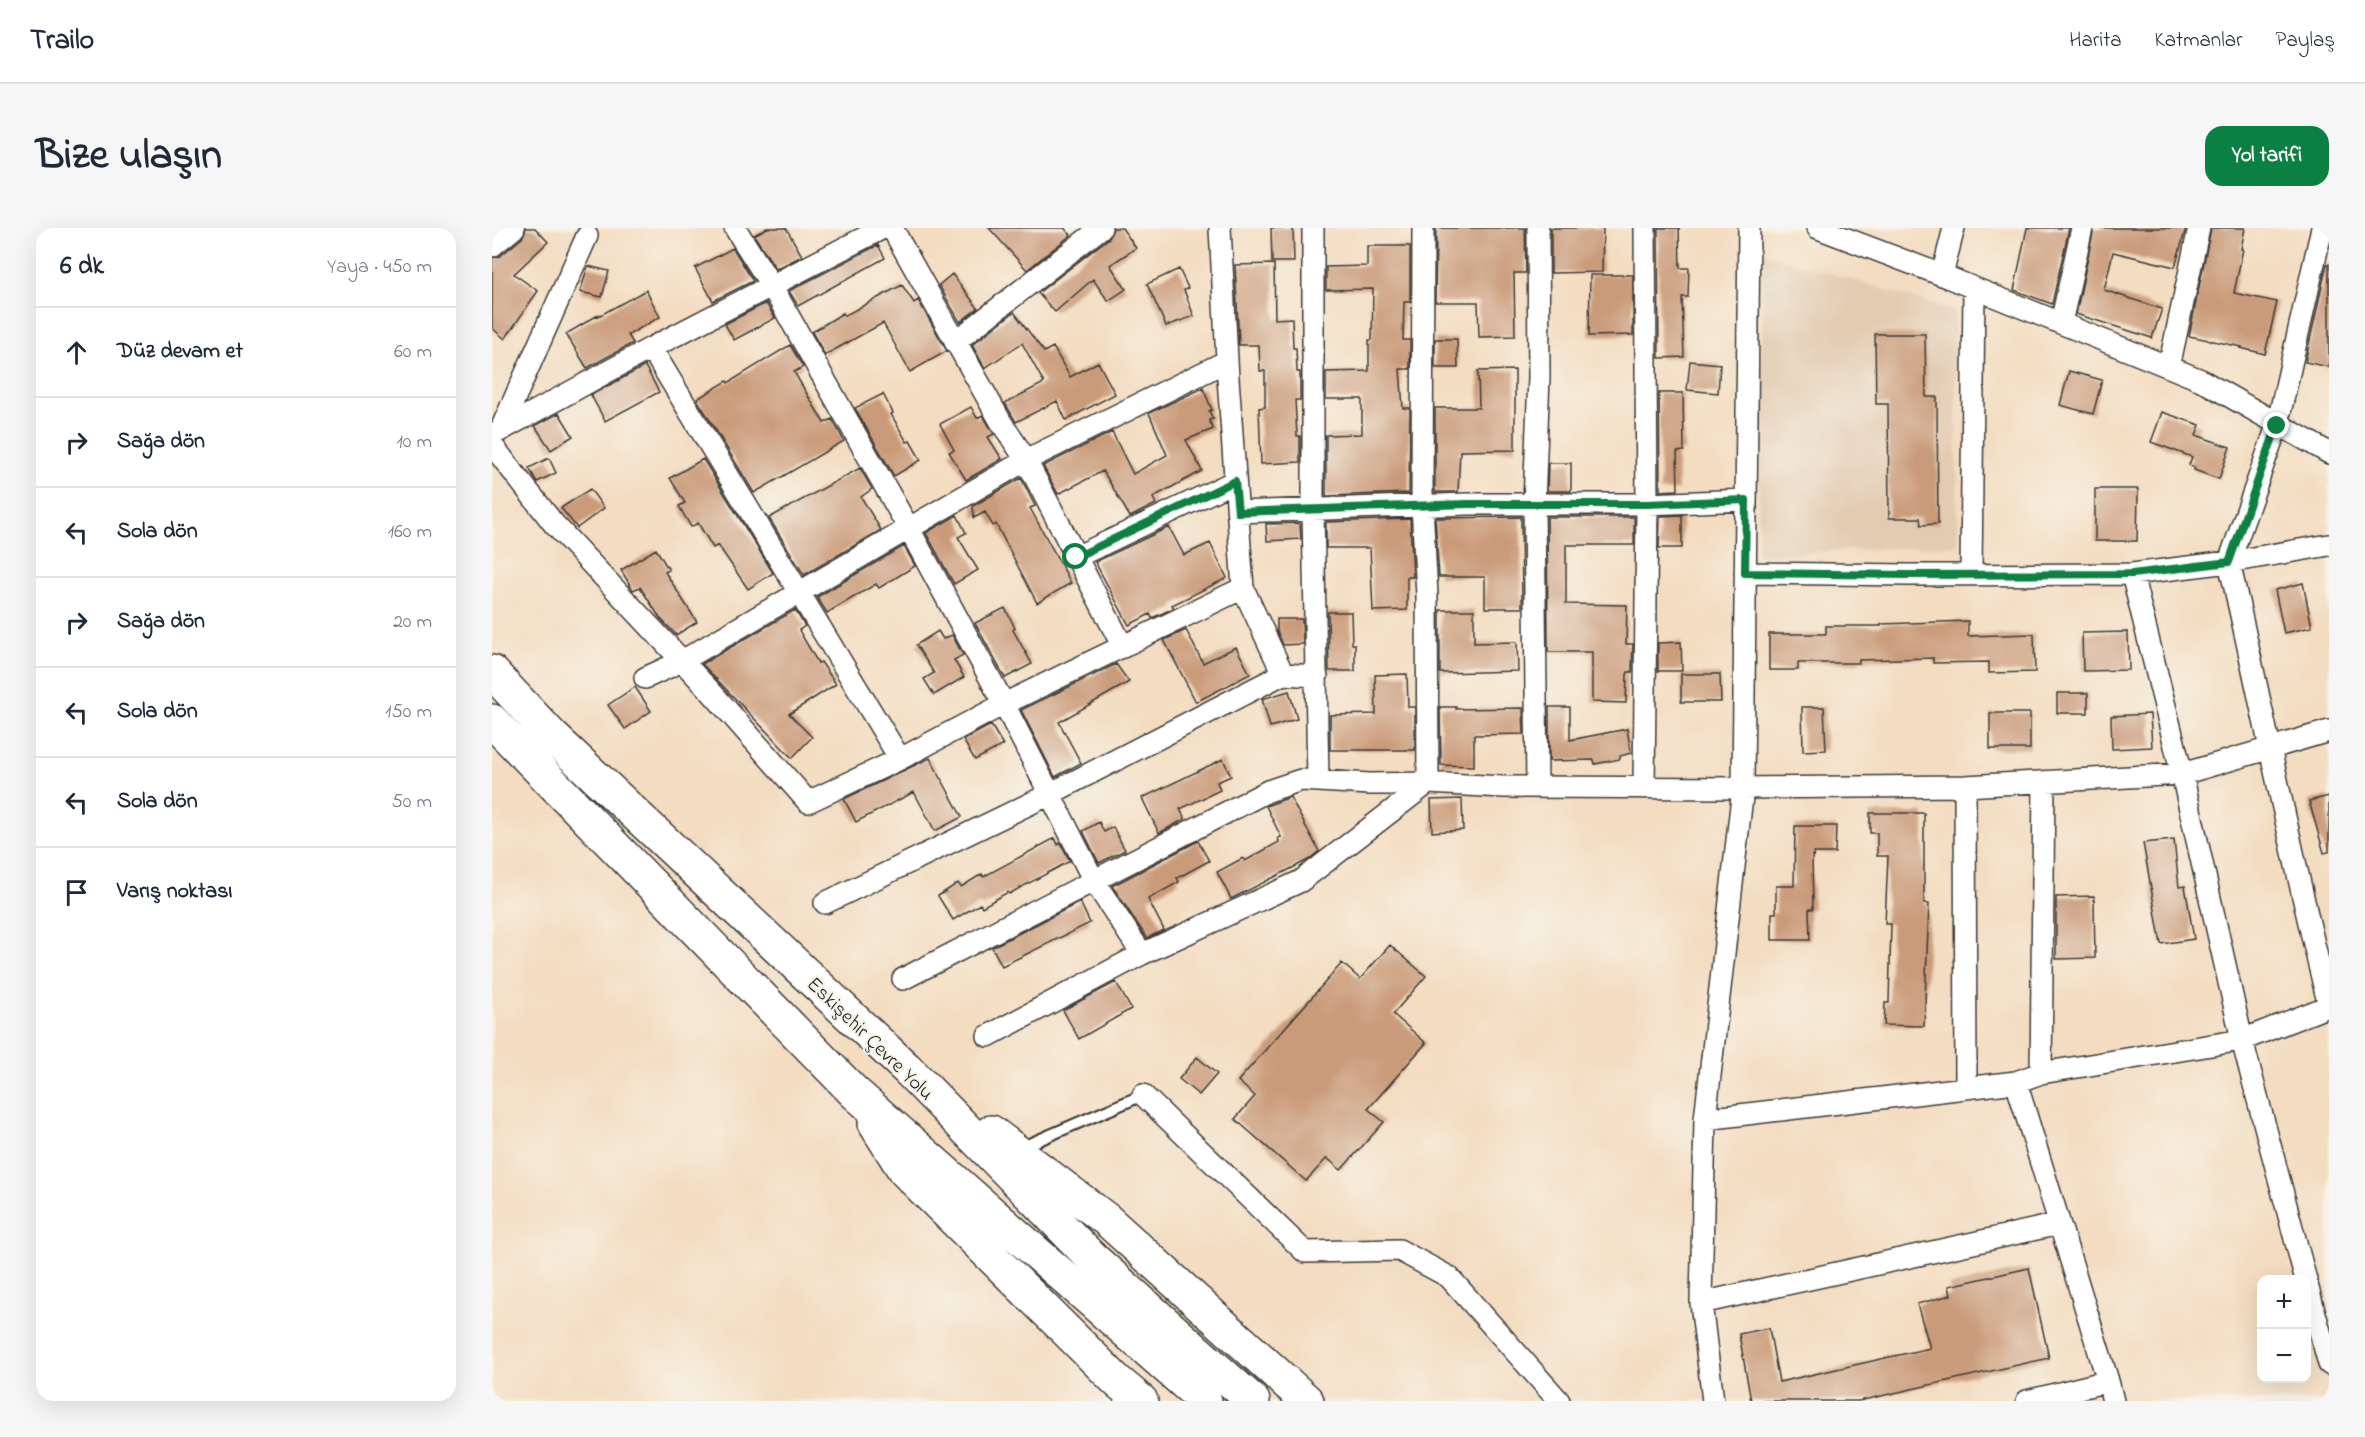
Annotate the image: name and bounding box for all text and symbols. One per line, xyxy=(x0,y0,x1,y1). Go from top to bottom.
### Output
text: Trailo xyxy=(30,21,94,62)
text: Harita xyxy=(2069,26,2122,56)
text: Katmanlar xyxy=(2155,26,2243,56)
text: Paylaş xyxy=(2276,26,2335,56)
text: Bize ulaşın xyxy=(36,126,222,187)
button: Yol tarifi xyxy=(2205,126,2329,186)
text: 6 dk xyxy=(60,248,104,286)
text: Yaya · 450 m xyxy=(327,253,432,282)
icon: ahead xyxy=(60,336,93,369)
text: Düz devam et xyxy=(117,336,243,368)
text: 60 m xyxy=(394,338,432,367)
route end xyxy=(2263,412,2289,438)
icon: right xyxy=(60,426,93,459)
text: Sağa dön xyxy=(117,426,205,458)
text: 10 m xyxy=(396,428,432,457)
icon: left xyxy=(60,516,93,549)
text: Sola dön xyxy=(117,516,198,548)
text: 160 m xyxy=(388,518,432,547)
route start xyxy=(1062,543,1088,569)
icon: right xyxy=(60,606,93,639)
text: Sağa dön xyxy=(117,606,205,638)
text: 20 m xyxy=(393,608,432,637)
icon: left xyxy=(60,696,93,729)
text: Sola dön xyxy=(117,696,198,728)
text: 150 m xyxy=(385,698,432,727)
icon: left xyxy=(60,786,93,819)
text: Sola dön xyxy=(117,786,198,818)
text: 50 m xyxy=(391,788,432,817)
icon: arrive xyxy=(60,876,93,909)
text: Varış noktası xyxy=(117,876,232,908)
street label: Eskişehir Çevre Yolu xyxy=(799,971,940,1108)
map controls xyxy=(2257,1275,2311,1383)
button: + xyxy=(2257,1275,2311,1329)
button: − xyxy=(2257,1329,2311,1383)

